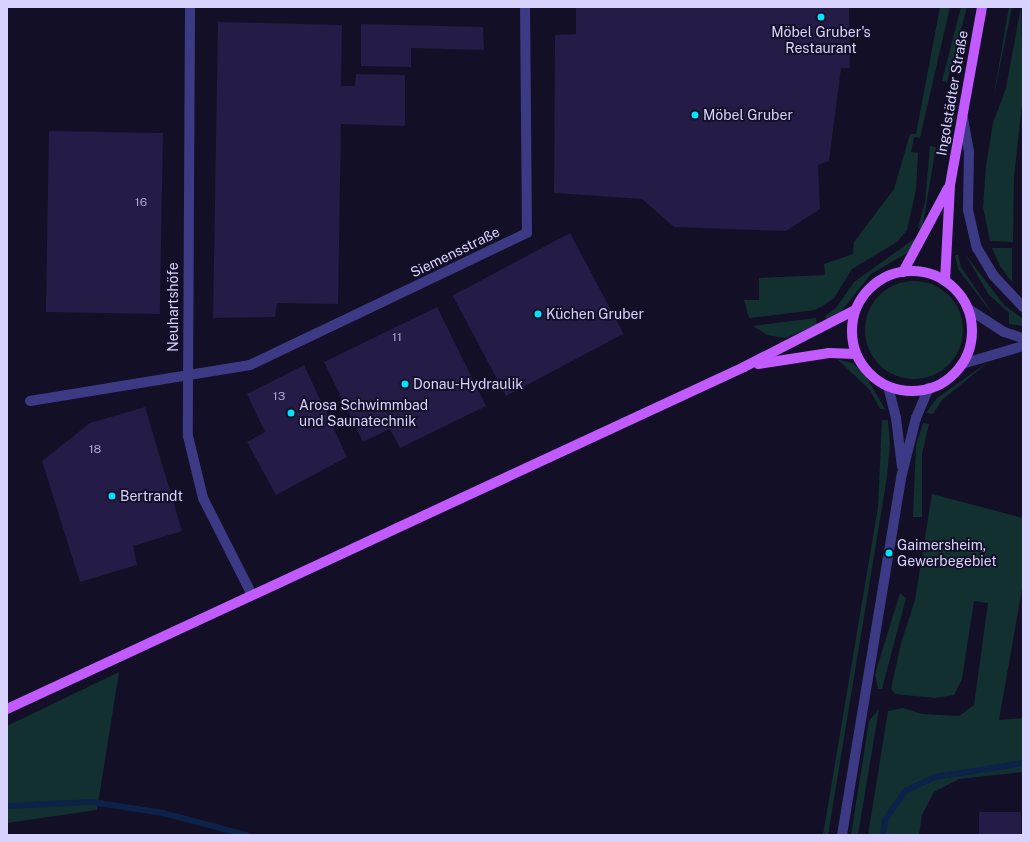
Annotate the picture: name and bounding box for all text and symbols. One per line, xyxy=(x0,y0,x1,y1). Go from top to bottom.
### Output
marker: Möbel Gruber's Restaurant xyxy=(816,12,826,22)
place label: Möbel Gruber's Restaurant xyxy=(771,24,871,56)
street label: Ingolstädter Straße xyxy=(933,29,971,157)
place label: Möbel Gruber xyxy=(703,107,793,123)
marker: Möbel Gruber xyxy=(690,110,700,120)
house number: 16 xyxy=(135,196,147,210)
street label: Siemensstraße xyxy=(408,223,502,281)
street label: Neuhartshöfe xyxy=(165,262,181,352)
place label: Küchen Gruber xyxy=(546,306,644,322)
marker: Küchen Gruber xyxy=(533,309,543,319)
house number: 11 xyxy=(392,331,402,345)
place label: Donau-Hydraulik xyxy=(413,376,523,392)
marker: Donau-Hydraulik xyxy=(400,379,410,389)
house number: 13 xyxy=(273,390,285,404)
place label: Arosa Schwimmbad und Saunatechnik xyxy=(299,397,428,430)
marker: Arosa Schwimmbad und Saunatechnik xyxy=(286,408,296,418)
house number: 18 xyxy=(89,443,101,457)
place label: Bertrandt xyxy=(120,488,183,504)
marker: Bertrandt xyxy=(107,491,117,501)
place label: Gaimersheim, Gewerbegebiet xyxy=(897,537,997,570)
marker: Gaimersheim, Gewerbegebiet xyxy=(884,548,894,558)

